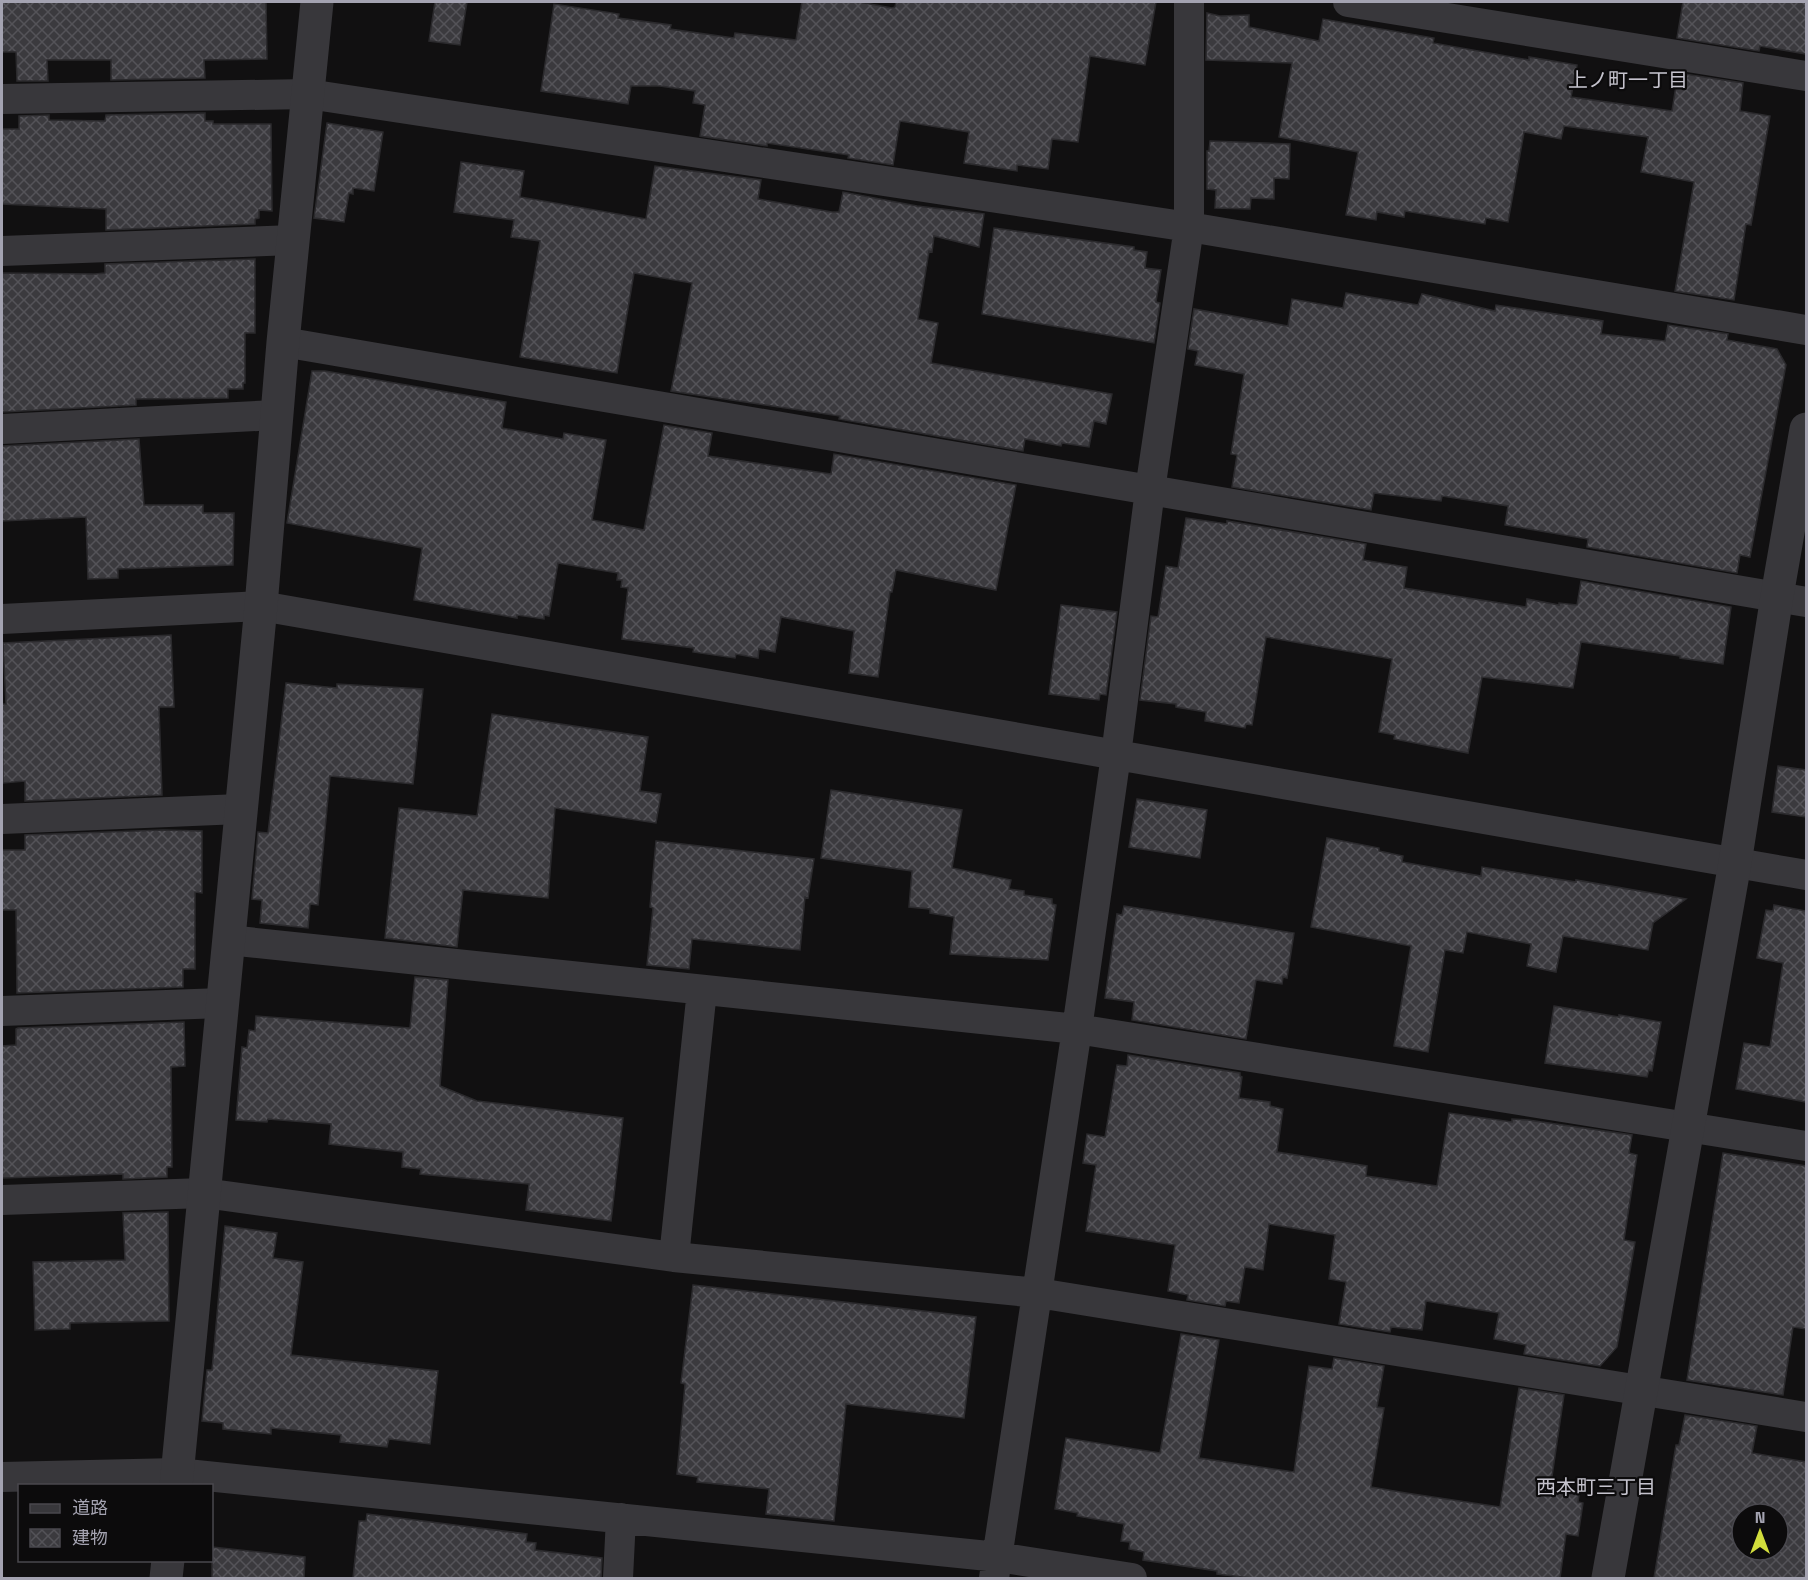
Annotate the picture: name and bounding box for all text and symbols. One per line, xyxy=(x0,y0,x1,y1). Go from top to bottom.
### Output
district label: 上ノ町一丁目 xyxy=(1568,67,1688,93)
district label: 西本町三丁目 xyxy=(1536,1474,1656,1500)
legend xyxy=(18,1484,213,1562)
text: 道路 xyxy=(72,1496,108,1519)
north arrow xyxy=(1730,1502,1790,1562)
text: N xyxy=(1755,1507,1765,1528)
text: 建物 xyxy=(72,1526,108,1549)

